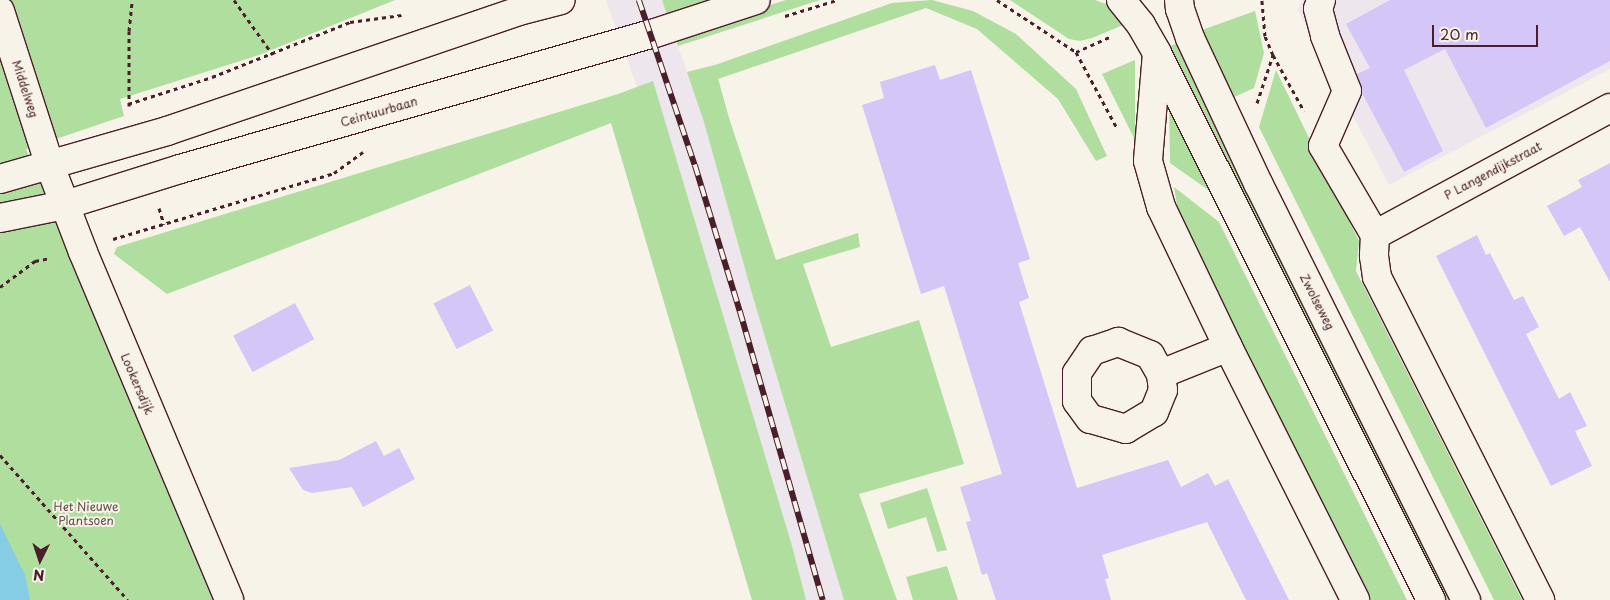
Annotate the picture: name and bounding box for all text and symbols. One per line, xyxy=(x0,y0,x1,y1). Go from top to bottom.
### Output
scale bar xyxy=(1435,15,1541,47)
text: 20 m xyxy=(1440,22,1479,45)
street label: Middelweg xyxy=(9,58,41,120)
street label: Ceintuurbaan xyxy=(339,94,419,130)
street label: P Langendijkstraat xyxy=(1442,139,1544,203)
street label: Zwolseweg xyxy=(1297,271,1337,333)
street label: Lookersdijk xyxy=(118,351,156,417)
park label: Het Nieuwe Plantsoen xyxy=(53,500,119,528)
north arrow xyxy=(15,535,65,585)
text: N xyxy=(33,565,45,586)

